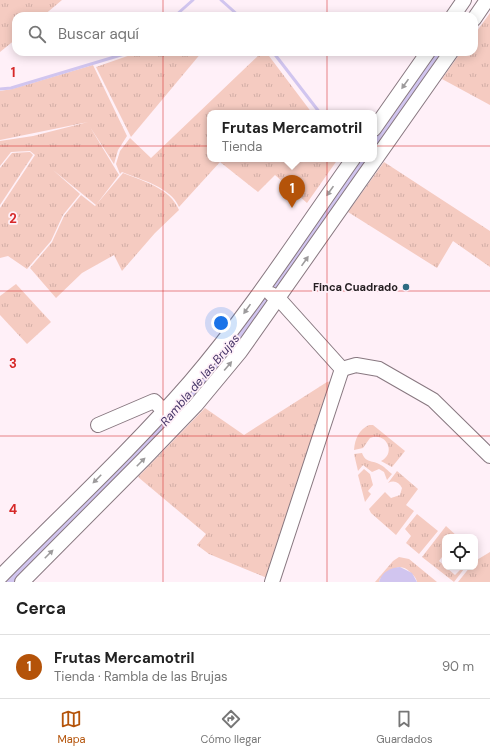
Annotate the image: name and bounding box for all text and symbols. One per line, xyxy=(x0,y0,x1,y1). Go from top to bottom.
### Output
search box xyxy=(12,12,478,56)
icon: search xyxy=(26,23,48,45)
text: Buscar aquí xyxy=(58,24,139,44)
text: 1 xyxy=(11,64,15,81)
one-way arrow xyxy=(401,79,409,89)
popup xyxy=(207,110,377,162)
text: Frutas Mercamotril xyxy=(222,118,362,138)
text: Tienda xyxy=(222,138,262,155)
pin: 1 xyxy=(279,175,305,208)
one-way arrow xyxy=(326,186,334,196)
text: 2 xyxy=(9,210,17,227)
one-way arrow xyxy=(301,256,309,266)
place label: Finca Cuadrado xyxy=(313,280,398,294)
marker: Finca Cuadrado xyxy=(401,282,411,292)
one-way arrow xyxy=(243,303,251,314)
your location xyxy=(211,313,231,333)
water label: Rambla de las Brujas xyxy=(157,331,243,429)
text: 3 xyxy=(9,355,17,372)
one-way arrow xyxy=(224,361,233,371)
one-way arrow xyxy=(136,457,146,467)
one-way arrow xyxy=(92,474,102,484)
text: 4 xyxy=(9,501,17,518)
map controls xyxy=(442,534,478,570)
button: locate xyxy=(442,534,478,570)
one-way arrow xyxy=(44,549,54,559)
text: Cerca xyxy=(16,597,66,619)
text: Frutas Mercamotril xyxy=(54,648,194,668)
text: 1 xyxy=(27,658,31,675)
text: 90 m xyxy=(442,658,474,675)
text: Tienda · Rambla de las Brujas xyxy=(54,668,228,685)
tab: Mapa xyxy=(57,708,86,746)
tab: Cómo llegar xyxy=(200,708,261,746)
tab: Guardados xyxy=(376,708,433,746)

